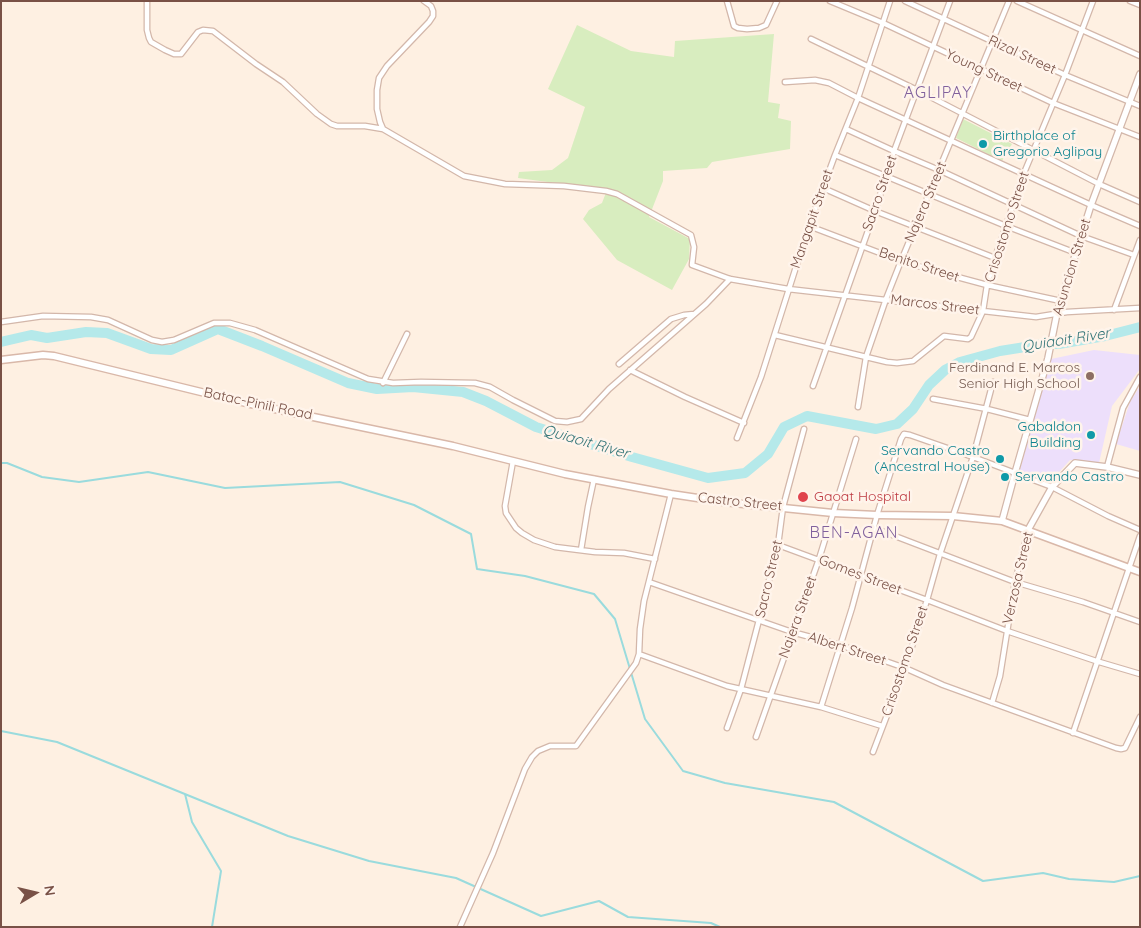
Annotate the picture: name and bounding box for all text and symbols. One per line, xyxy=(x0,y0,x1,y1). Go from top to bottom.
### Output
street label: Rizal Street xyxy=(985,32,1059,78)
street label: Young Street xyxy=(943,46,1025,96)
district label: AGLIPAY xyxy=(903,83,973,103)
place label: Birthplace of Gregorio Aglipay xyxy=(993,128,1102,160)
marker: Birthplace of Gregorio Aglipay xyxy=(977,138,989,150)
street label: Sacro Street xyxy=(859,153,901,233)
street label: Najera Street xyxy=(901,159,951,245)
street label: Mangapit Street xyxy=(787,167,837,271)
street label: Crisostomo Street xyxy=(981,169,1033,285)
street label: Asuncion Street xyxy=(1049,216,1095,318)
street label: Benito Street xyxy=(877,244,961,286)
street label: Marcos Street xyxy=(890,291,980,319)
water label: Quiaoit River xyxy=(1021,324,1111,356)
place label: Ferdinand E. Marcos Senior High School xyxy=(949,360,1080,392)
marker: Ferdinand E. Marcos Senior High School xyxy=(1084,370,1096,382)
street label: Batac-Pinili Road xyxy=(202,384,314,424)
place label: Gabaldon Building xyxy=(1018,419,1081,452)
water label: Quiaoit River xyxy=(541,421,631,463)
marker: Gabaldon Building xyxy=(1085,429,1097,441)
place label: Servando Castro (Ancestral House) xyxy=(874,443,990,476)
marker: Servando Castro (Ancestral House) xyxy=(994,453,1006,465)
place label: Servando Castro xyxy=(1015,469,1124,485)
marker: Servando Castro xyxy=(999,471,1011,483)
street label: Castro Street xyxy=(697,489,783,515)
place label: Gaoat Hospital xyxy=(814,489,911,505)
marker: Gaoat Hospital xyxy=(796,490,810,504)
district label: BEN-AGAN xyxy=(809,523,899,543)
street label: Verzosa Street xyxy=(999,530,1037,626)
street label: Sacro Street xyxy=(752,539,786,619)
street label: Gomes Street xyxy=(816,551,904,599)
street label: Najera Street xyxy=(775,574,821,660)
street label: Crisostomo Street xyxy=(878,604,932,718)
street label: Albert Street xyxy=(806,629,888,669)
north arrow xyxy=(10,868,60,918)
text: N xyxy=(40,884,60,897)

